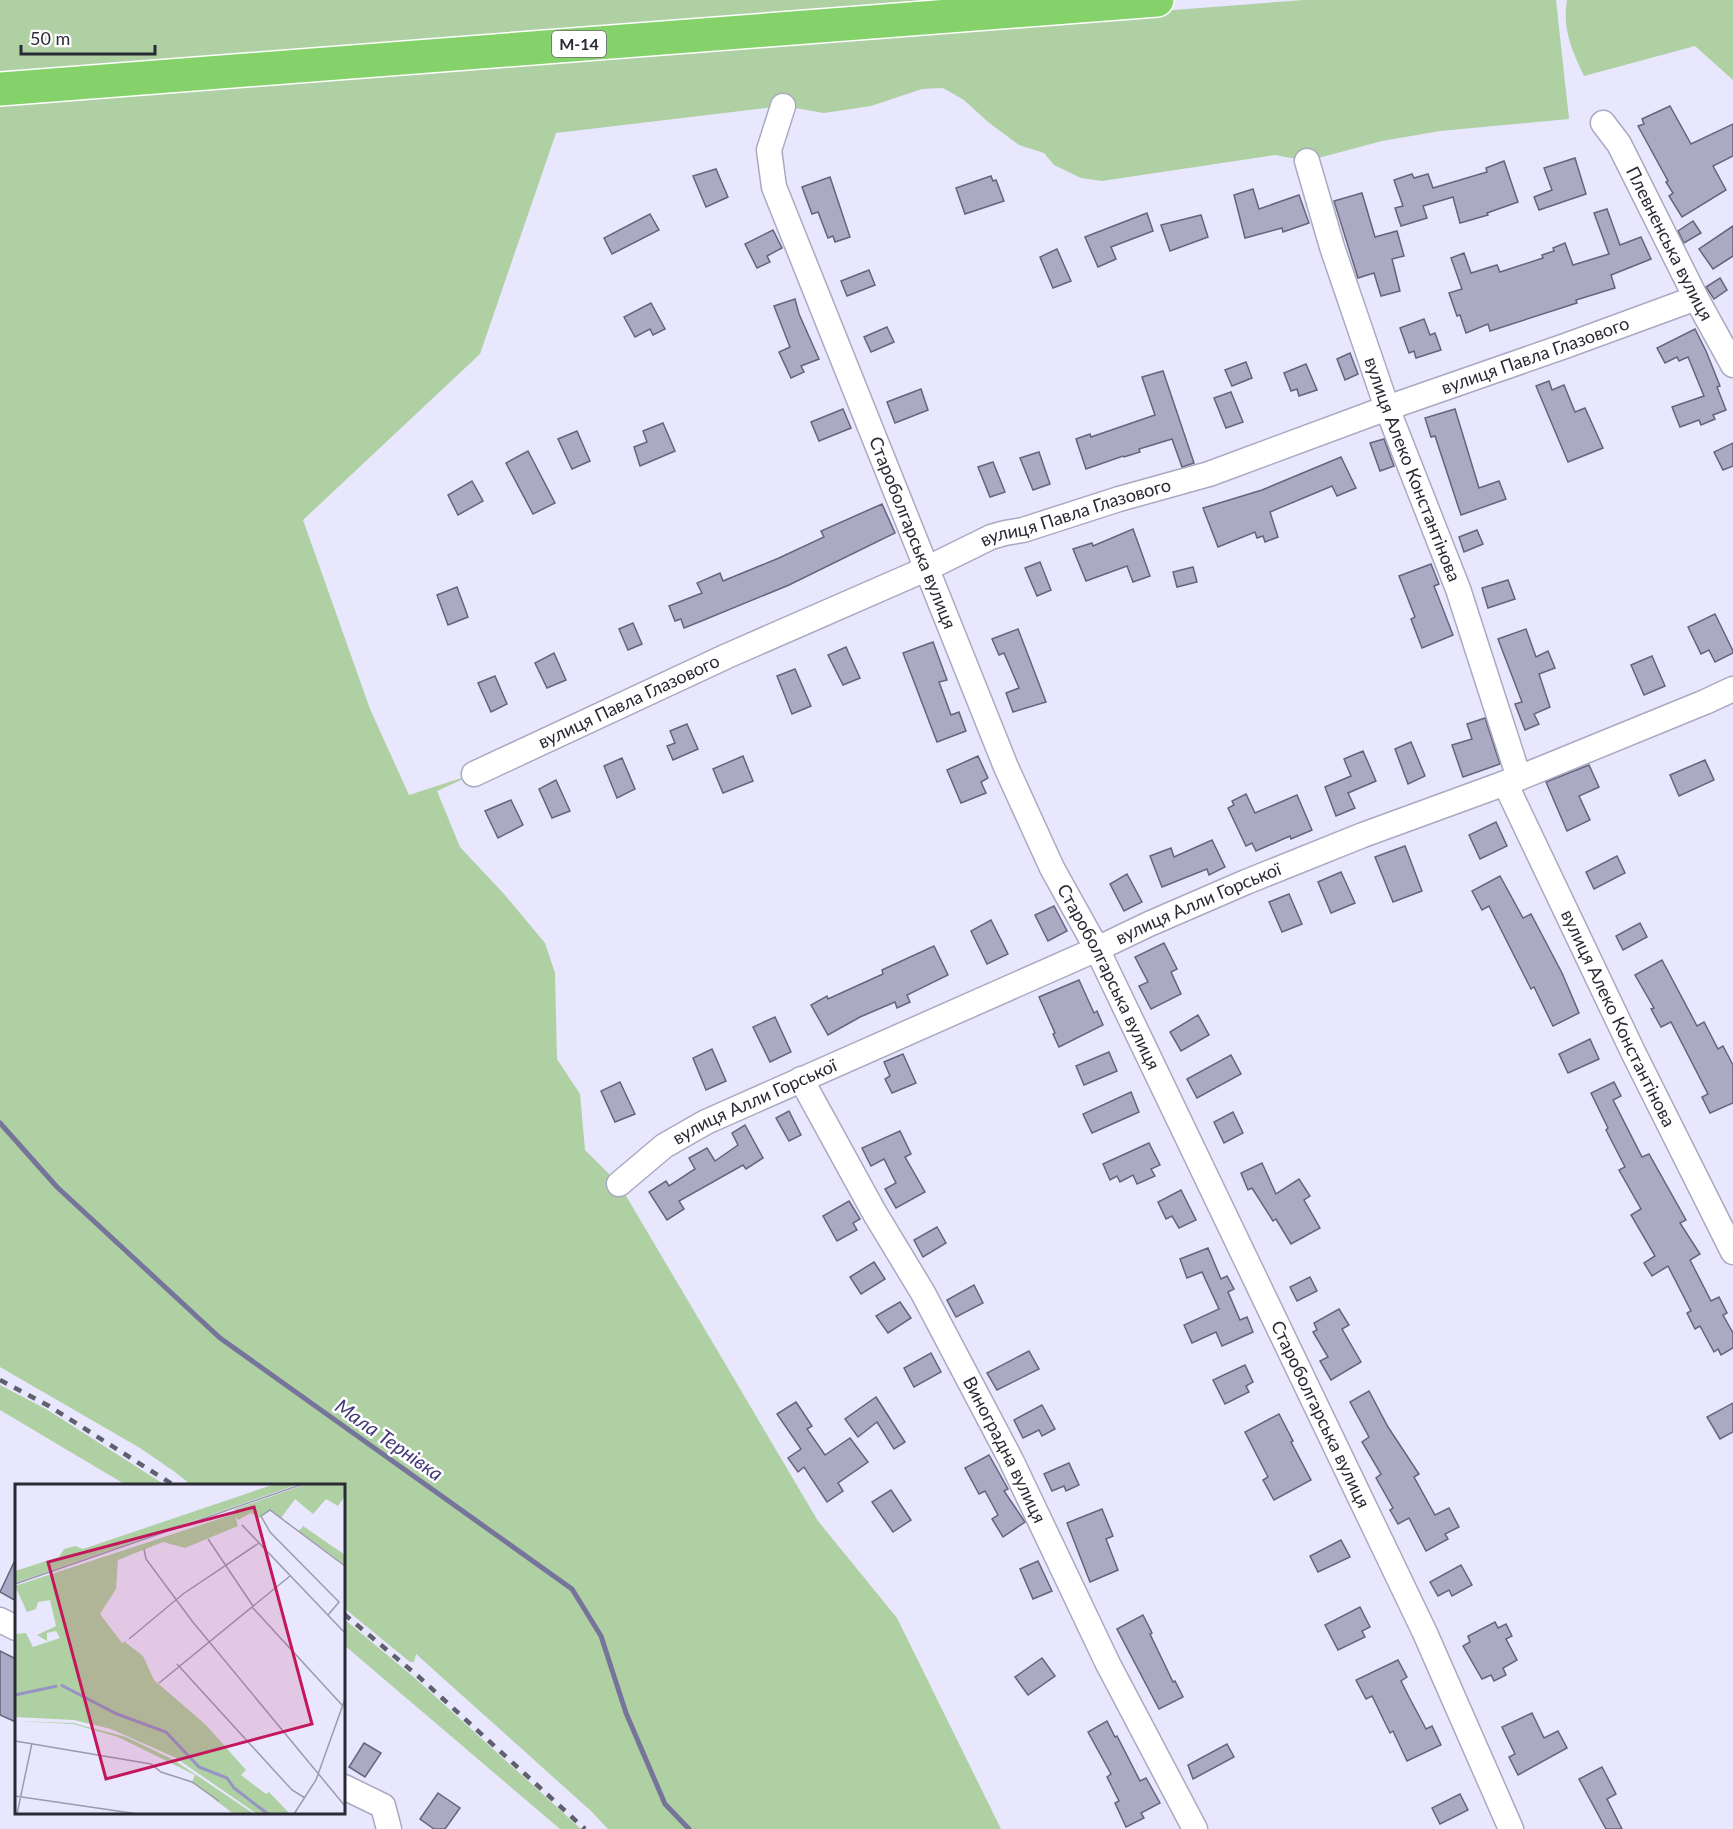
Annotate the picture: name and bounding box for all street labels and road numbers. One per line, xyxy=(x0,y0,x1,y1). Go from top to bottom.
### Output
road number: М-14 xyxy=(552,31,606,57)
street label: Плевненська вулиця xyxy=(1622,163,1718,324)
street label: вулиця Павла Глазового xyxy=(1438,311,1632,398)
street label: вулиця Алеко Константінова xyxy=(1360,354,1466,585)
street label: Староболгарська вулиця xyxy=(865,433,962,632)
street label: вулиця Павла Глазового xyxy=(976,473,1173,551)
street label: вулиця Павла Глазового xyxy=(534,649,723,753)
street label: вулиця Алли Горської xyxy=(1112,857,1285,948)
street label: Староболгарська вулиця xyxy=(1053,880,1165,1073)
street label: вулиця Алеко Константінова xyxy=(1557,906,1681,1130)
street label: вулиця Алли Горської xyxy=(668,1053,840,1149)
street label: Староболгарська вулиця xyxy=(1267,1317,1375,1511)
street label: Виноградна вулиця xyxy=(959,1372,1051,1526)

